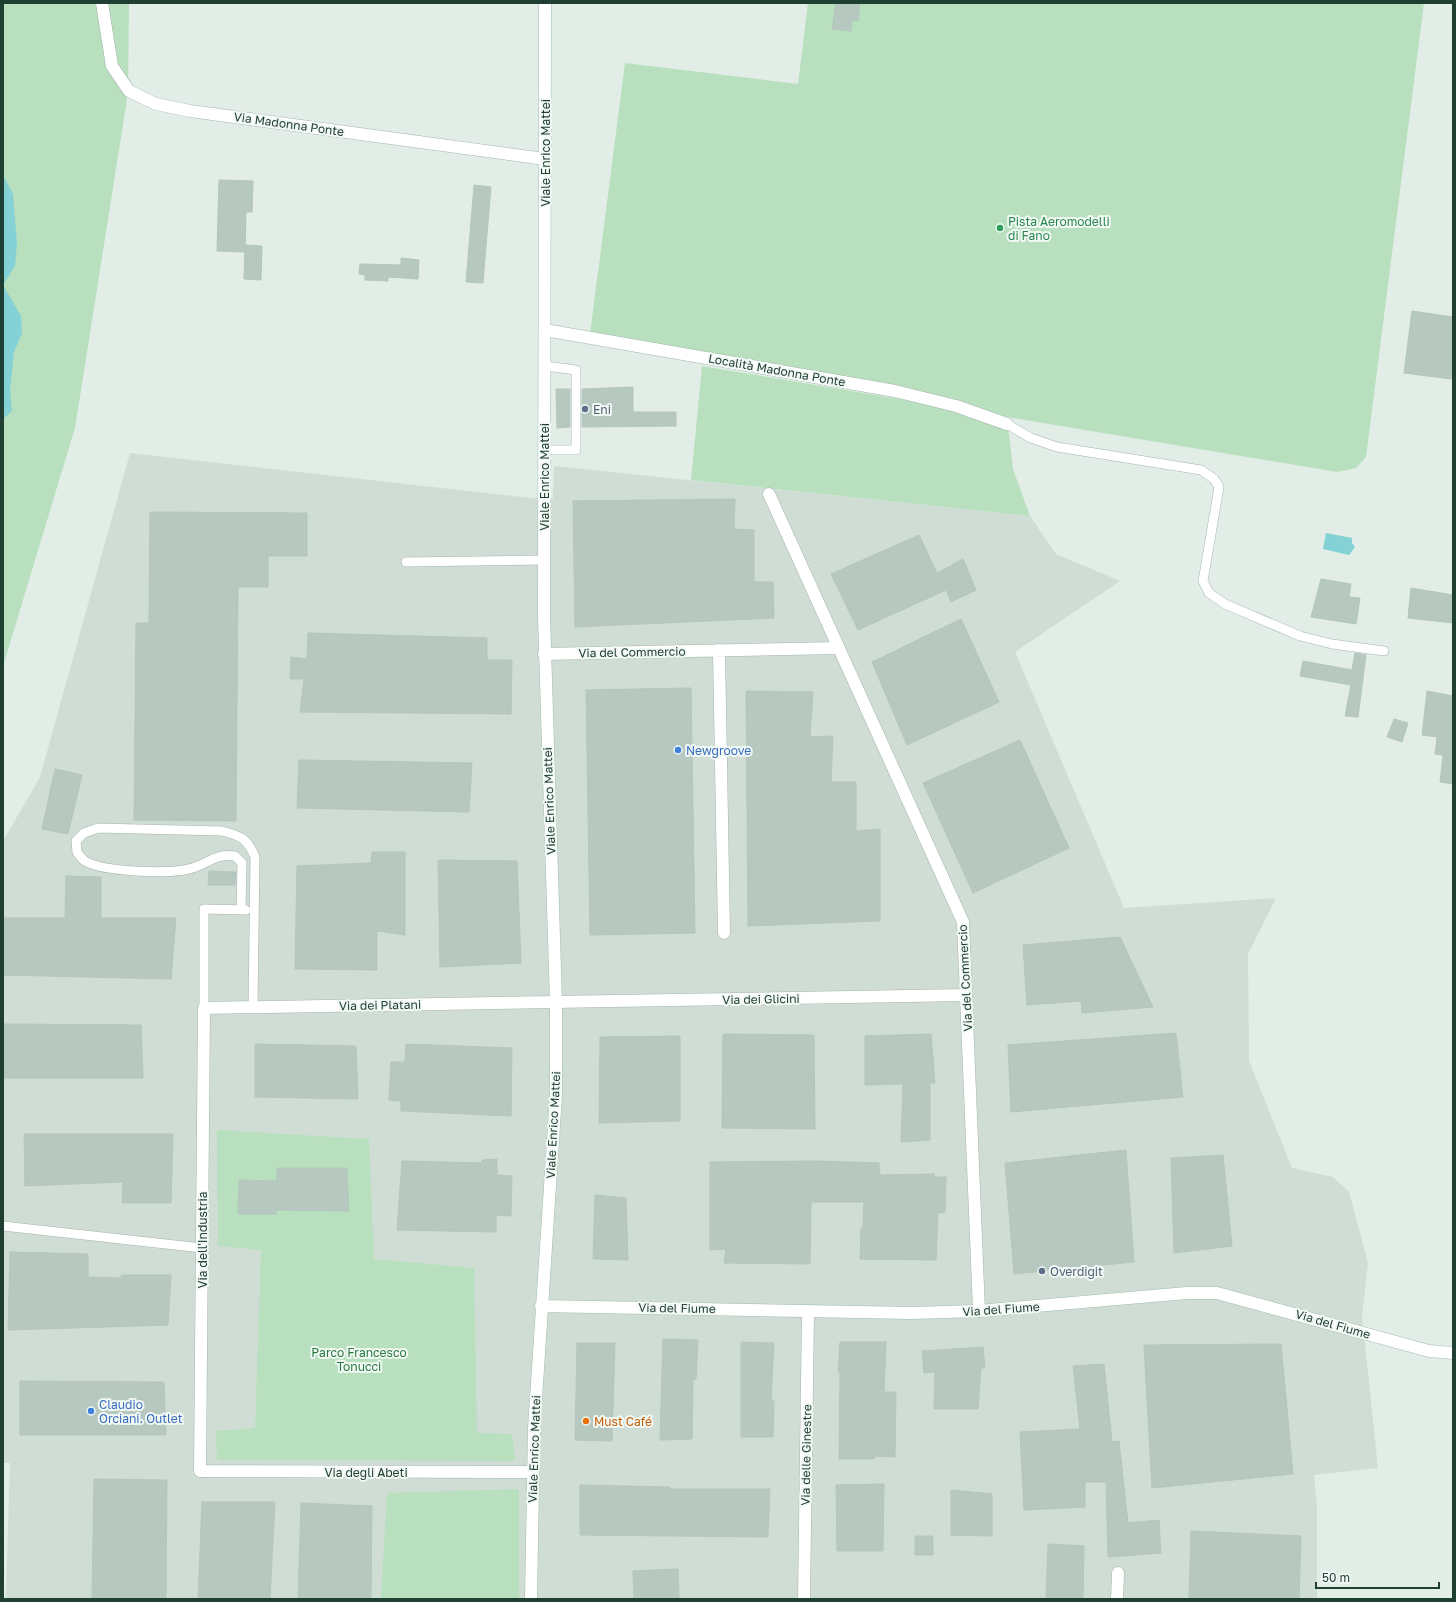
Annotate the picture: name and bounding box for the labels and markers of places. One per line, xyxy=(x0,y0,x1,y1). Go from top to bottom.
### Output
place label: Pista Aeromodelli di Fano xyxy=(1008,214,1110,243)
marker: Pista Aeromodelli di Fano xyxy=(995,223,1005,233)
place label: Eni xyxy=(593,402,611,417)
marker: Eni xyxy=(580,404,590,414)
place label: Newgroove xyxy=(686,743,751,758)
marker: Newgroove xyxy=(673,745,683,755)
place label: Overdigit xyxy=(1050,1264,1103,1279)
marker: Overdigit xyxy=(1037,1266,1047,1276)
place label: Claudio Orciani. Outlet xyxy=(99,1397,183,1426)
marker: Claudio Orciani. Outlet xyxy=(86,1406,96,1416)
place label: Must Café xyxy=(594,1414,652,1429)
marker: Must Café xyxy=(581,1416,591,1426)

